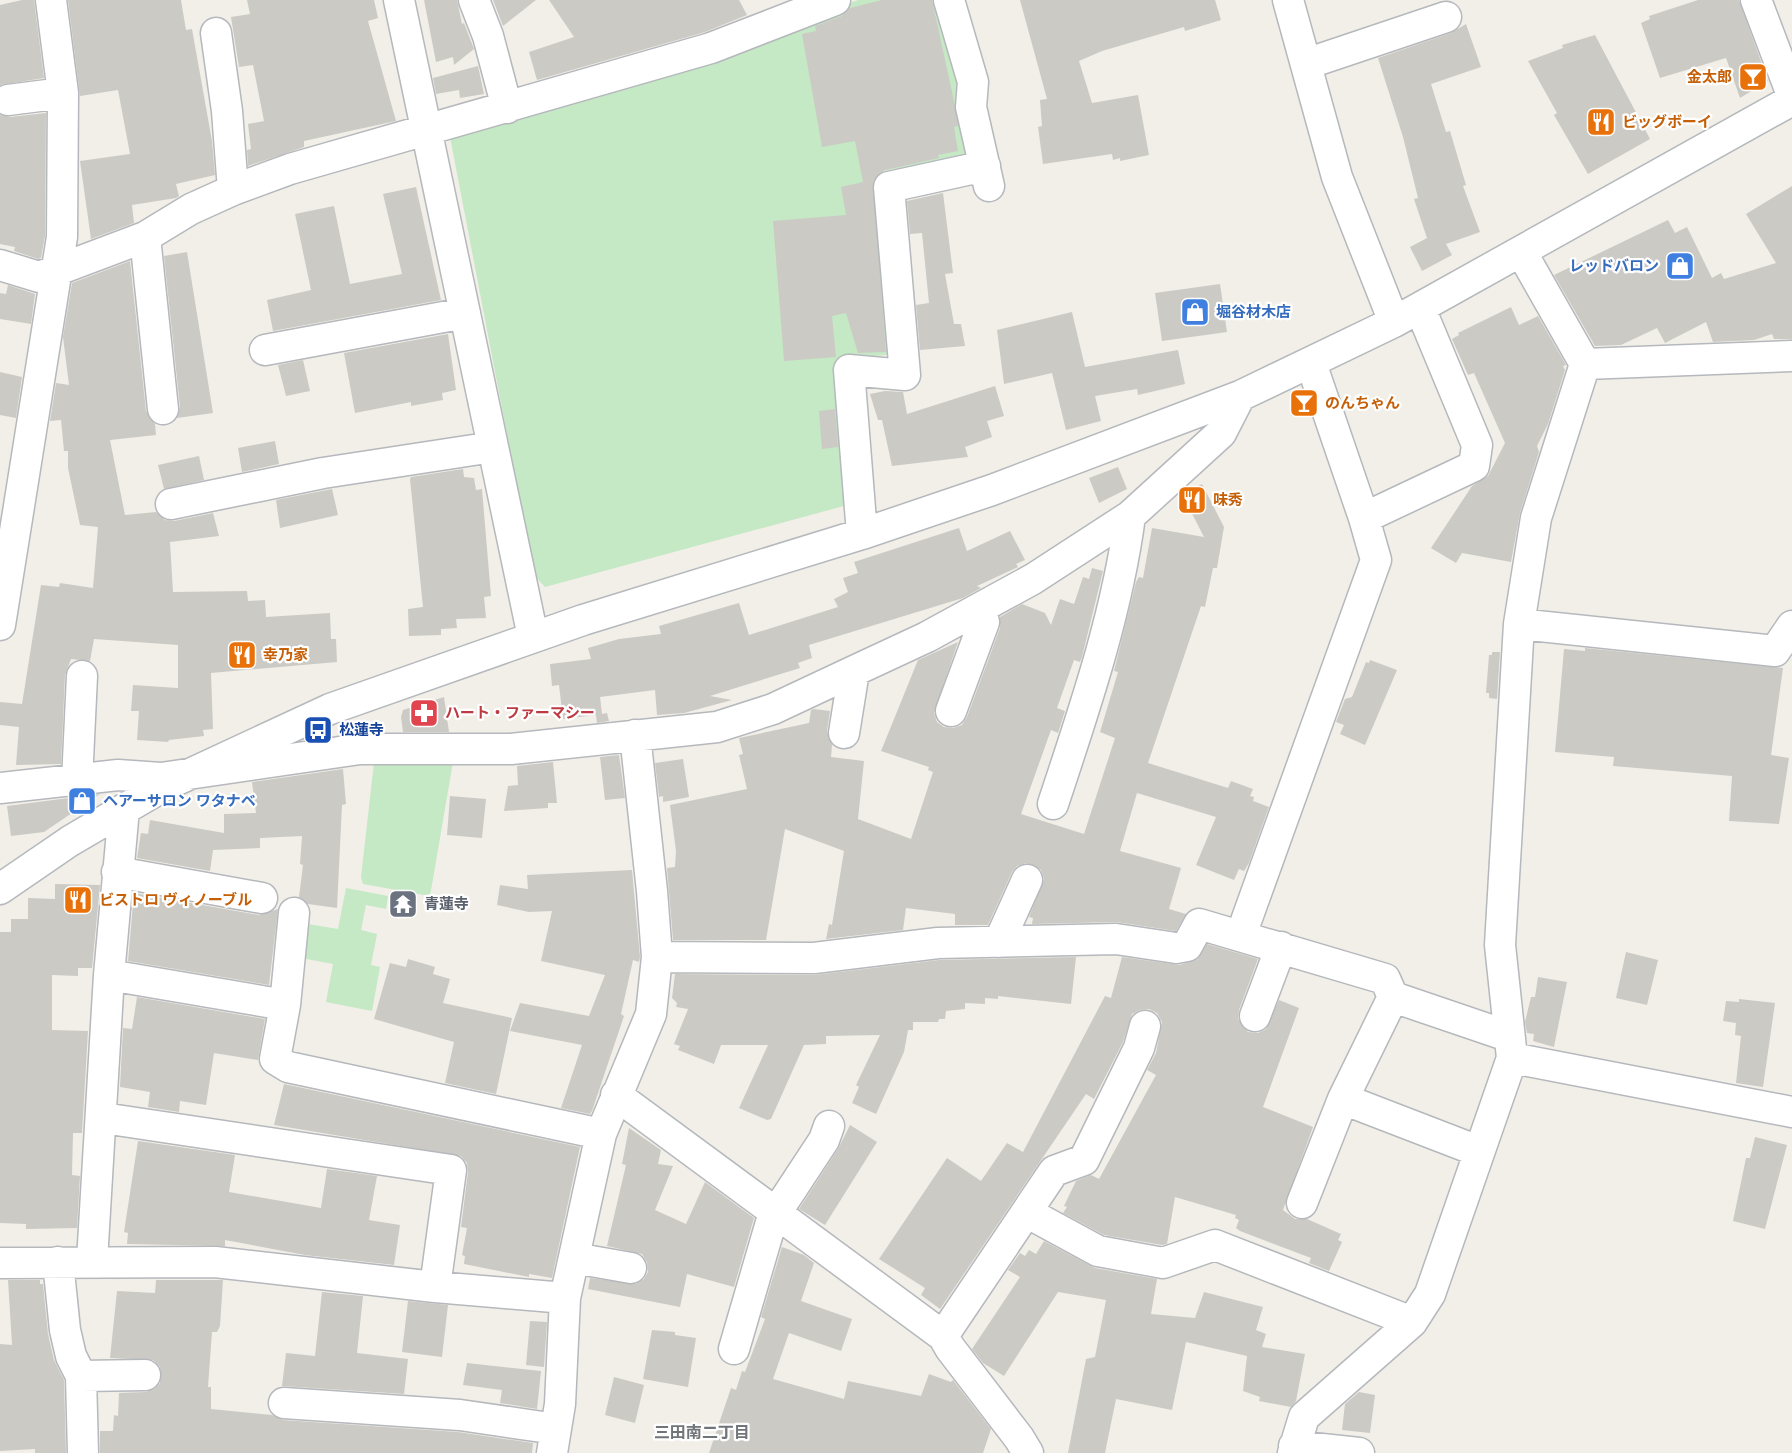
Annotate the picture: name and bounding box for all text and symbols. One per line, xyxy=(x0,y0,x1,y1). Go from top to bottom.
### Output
bar icon: 金太郎 xyxy=(1737,61,1769,93)
place label: 金太郎 xyxy=(1687,66,1732,86)
restaurant icon: ビッグボーイ xyxy=(1585,106,1617,138)
place label: ビッグボーイ xyxy=(1622,111,1712,131)
shop icon: レッドバロン xyxy=(1664,250,1696,282)
place label: レッドバロン xyxy=(1569,255,1659,275)
shop icon: 堀谷材木店 xyxy=(1179,296,1211,328)
place label: 堀谷材木店 xyxy=(1216,301,1291,321)
bar icon: のんちゃん xyxy=(1288,387,1320,419)
place label: のんちゃん xyxy=(1325,392,1400,412)
restaurant icon: 味秀 xyxy=(1176,484,1208,516)
place label: 味秀 xyxy=(1213,489,1243,509)
restaurant icon: 幸乃家 xyxy=(226,639,258,671)
place label: 幸乃家 xyxy=(263,644,308,664)
pharmacy icon: ハート・ファーマシー xyxy=(408,697,440,729)
place label: ハート・ファーマシー xyxy=(445,702,595,722)
bus stop icon: 松蓮寺 xyxy=(302,714,334,746)
place label: 松蓮寺 xyxy=(339,719,384,739)
shop icon: ヘアーサロン ワタナベ xyxy=(66,785,98,817)
place label: ヘアーサロン ワタナベ xyxy=(103,790,256,810)
restaurant icon: ビストロ ヴィノーブル xyxy=(62,884,94,916)
temple icon: 青蓮寺 xyxy=(387,888,419,920)
place label: ビストロ ヴィノーブル xyxy=(99,889,252,909)
place label: 青蓮寺 xyxy=(424,893,469,913)
district label: 三田南二丁目 xyxy=(654,1421,750,1443)

